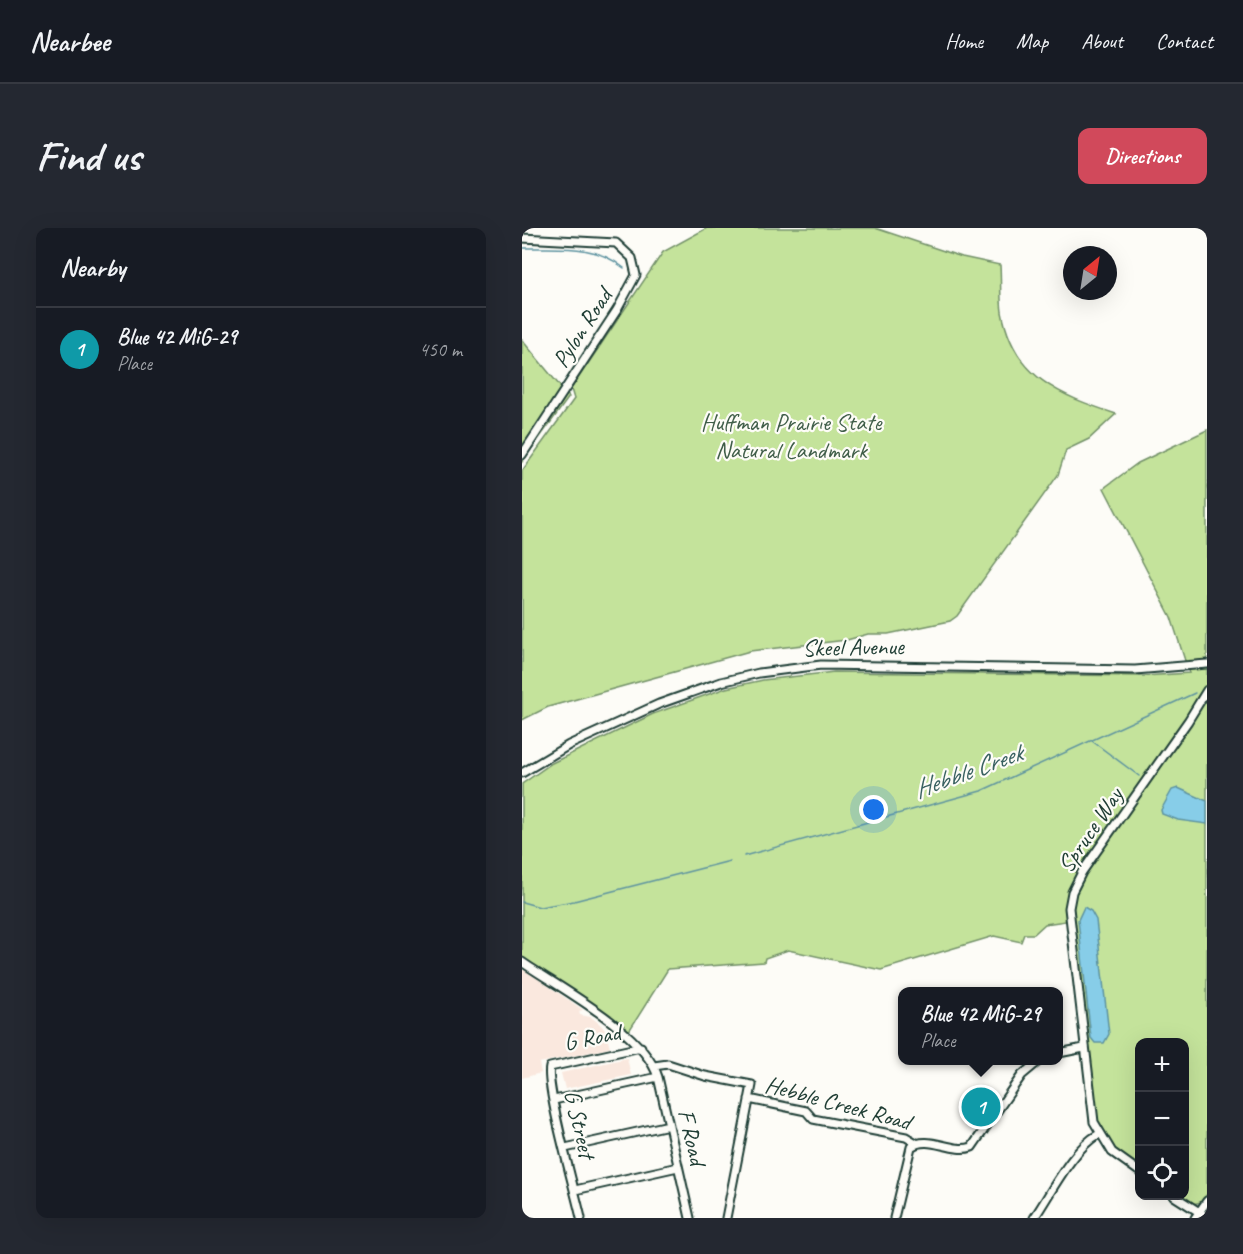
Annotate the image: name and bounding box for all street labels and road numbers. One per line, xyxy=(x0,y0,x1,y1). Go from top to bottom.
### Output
street label: Pylon Road xyxy=(545,280,621,373)
street label: Skeel Avenue xyxy=(802,631,906,663)
street label: Spruce Way xyxy=(1051,780,1130,878)
street label: G Road xyxy=(561,1016,626,1057)
street label: Hebble Creek Road xyxy=(762,1069,918,1138)
street label: G Street xyxy=(558,1087,603,1164)
street label: F Road xyxy=(671,1106,714,1171)

